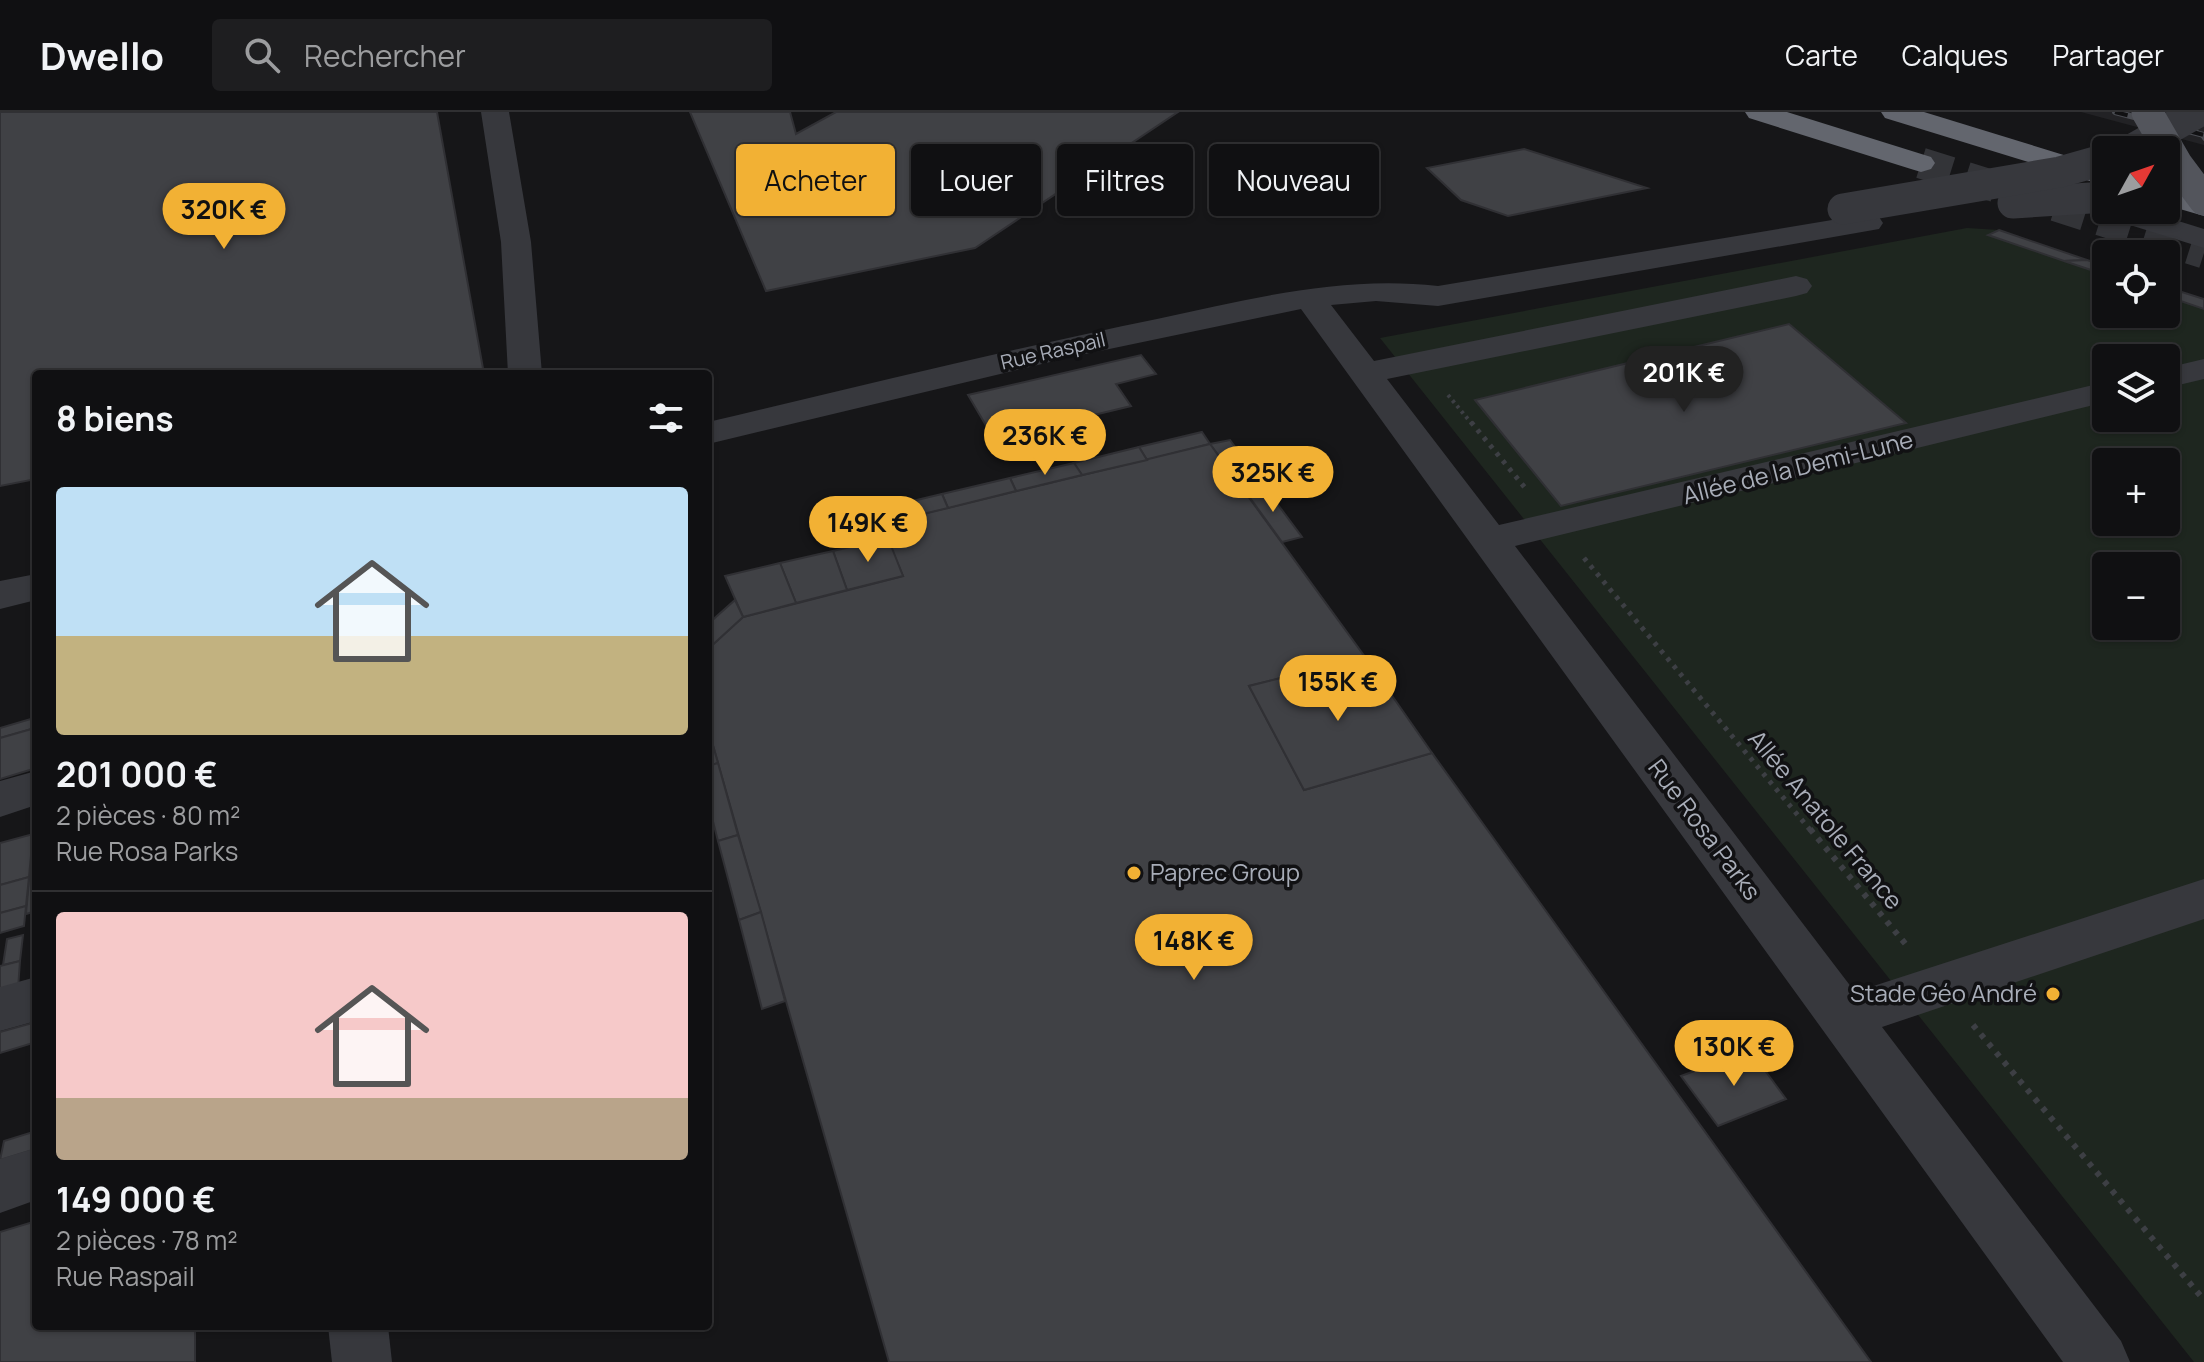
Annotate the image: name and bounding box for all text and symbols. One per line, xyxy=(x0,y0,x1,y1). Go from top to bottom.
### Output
search box xyxy=(212,19,772,91)
text: Dwello xyxy=(40,29,164,81)
icon: search xyxy=(240,33,284,77)
text: Rechercher xyxy=(304,35,466,76)
text: Carte xyxy=(1785,36,1858,74)
text: Calques xyxy=(1902,36,2008,74)
text: Partager xyxy=(2052,36,2164,74)
north arrow xyxy=(2092,136,2180,224)
map controls xyxy=(2092,136,2180,640)
chip: Acheter xyxy=(736,144,895,216)
chip: Louer xyxy=(911,144,1041,216)
chip: Filtres xyxy=(1057,144,1193,216)
chip: Nouveau xyxy=(1209,144,1379,216)
pin: 320K € xyxy=(159,183,289,251)
text: 320K € xyxy=(181,191,267,227)
button: locate xyxy=(2092,240,2180,328)
street label: Rue Raspail xyxy=(998,325,1108,376)
button: layers xyxy=(2092,344,2180,432)
pin: 201K € xyxy=(1619,346,1749,414)
text: 201K € xyxy=(1642,354,1726,390)
text: 8 biens xyxy=(56,395,174,441)
icon: filters xyxy=(644,396,688,440)
pin: 236K € xyxy=(980,409,1110,477)
text: 236K € xyxy=(1002,417,1088,453)
street label: Allée de la Demi-Lune xyxy=(1679,422,1916,511)
pin: 325K € xyxy=(1208,446,1338,514)
button: + xyxy=(2092,448,2180,536)
text: 325K € xyxy=(1230,454,1316,490)
pin: 149K € xyxy=(803,496,933,564)
text: 149K € xyxy=(827,504,909,540)
icon: home xyxy=(300,539,444,683)
button: − xyxy=(2092,552,2180,640)
pin: 155K € xyxy=(1273,655,1403,723)
text: 155K € xyxy=(1297,663,1379,699)
street label: Allée Anatole France xyxy=(1741,722,1911,916)
text: 201 000 € xyxy=(56,751,217,797)
street label: Rue Rosa Parks xyxy=(1641,752,1769,906)
text: 2 pièces · 80 m² xyxy=(56,797,240,833)
text: Rue Rosa Parks xyxy=(56,833,238,869)
place label: Paprec Group xyxy=(1150,855,1300,888)
marker: Paprec Group xyxy=(1125,864,1143,882)
pin: 148K € xyxy=(1129,914,1259,982)
text: 148K € xyxy=(1153,922,1235,958)
icon: home xyxy=(300,964,444,1108)
place label: Stade Géo André xyxy=(1850,976,2037,1009)
marker: Stade Géo André xyxy=(2044,985,2062,1003)
pin: 130K € xyxy=(1669,1020,1799,1088)
text: 130K € xyxy=(1693,1028,1775,1064)
text: 149 000 € xyxy=(56,1176,216,1222)
text: 2 pièces · 78 m² xyxy=(56,1222,238,1258)
text: Rue Raspail xyxy=(56,1258,195,1294)

